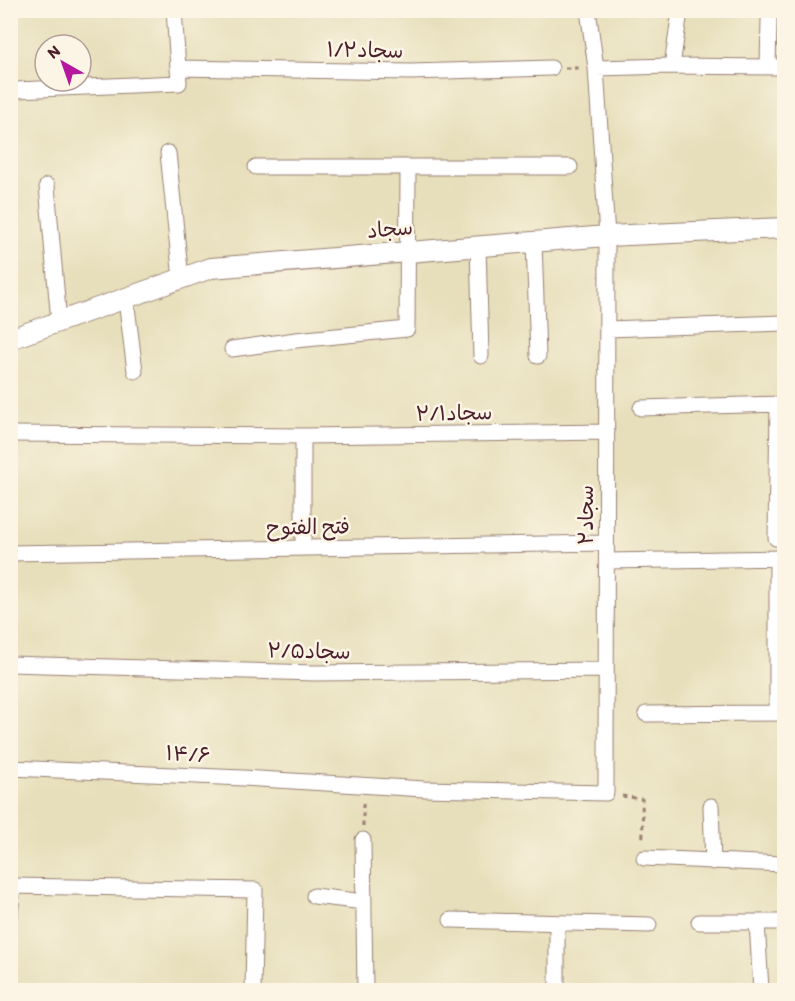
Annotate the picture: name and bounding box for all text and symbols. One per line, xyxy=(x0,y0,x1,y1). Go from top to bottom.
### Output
north arrow xyxy=(33,33,93,93)
street label: ۱/۲سجاد xyxy=(327,36,404,63)
text: N xyxy=(43,41,64,63)
street label: سجاد xyxy=(366,214,414,243)
street label: ۲/۱سجاد xyxy=(415,399,492,426)
street label: ۲سجاد xyxy=(573,485,598,545)
street label: فتح الفتوح xyxy=(266,513,350,542)
street label: ۲/۵سجاد xyxy=(267,637,351,664)
street label: ۱۴/۶ xyxy=(165,740,211,767)

